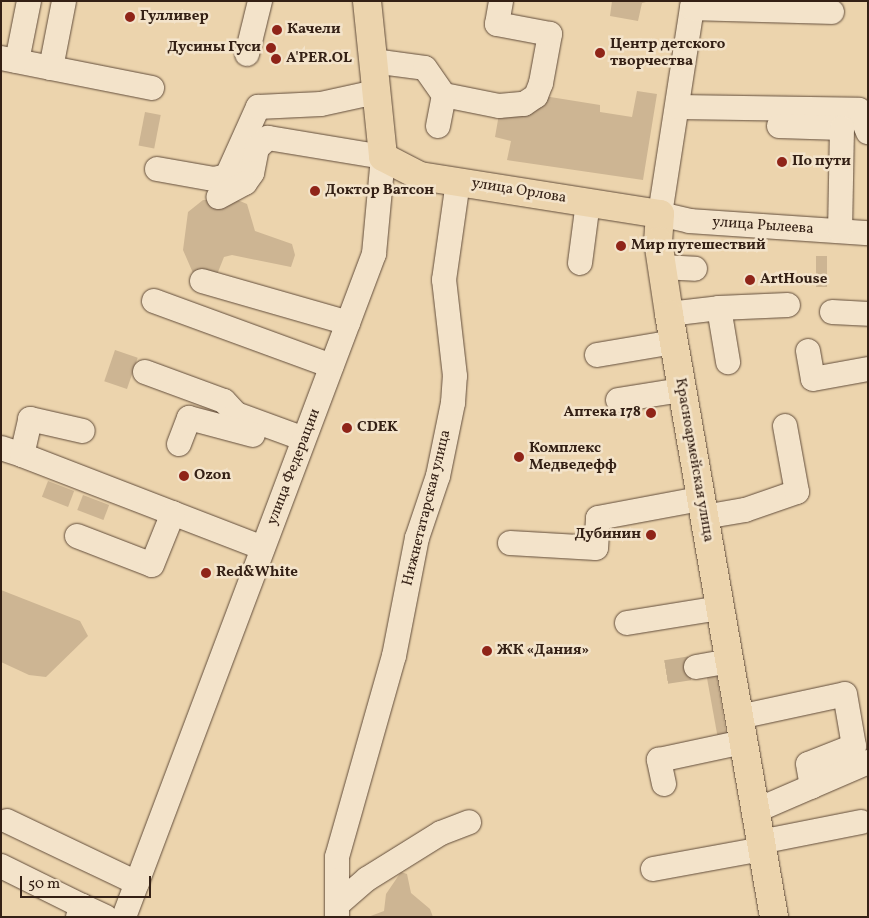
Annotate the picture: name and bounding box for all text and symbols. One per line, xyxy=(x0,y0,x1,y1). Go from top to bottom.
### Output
place label: Гулливер xyxy=(140,8,209,26)
marker: Гулливер xyxy=(124,11,136,23)
place label: Качели xyxy=(287,21,341,39)
marker: Качели xyxy=(271,24,283,36)
place label: Центр детского творчества xyxy=(610,35,725,70)
place label: Дусины Гуси xyxy=(167,39,261,57)
marker: Дусины Гуси xyxy=(265,42,277,54)
marker: Центр детского творчества xyxy=(594,47,606,59)
place label: A'PER.OL xyxy=(286,50,352,68)
marker: A'PER.OL xyxy=(270,53,282,65)
place label: По пути xyxy=(792,153,851,171)
marker: По пути xyxy=(776,156,788,168)
street label: улица Орлова xyxy=(470,175,568,207)
place label: Доктор Ватсон xyxy=(325,182,434,200)
marker: Доктор Ватсон xyxy=(309,185,321,197)
street label: улица Рылеева xyxy=(712,213,814,239)
place label: Мир путешествий xyxy=(631,237,766,255)
marker: Мир путешествий xyxy=(615,240,627,252)
place label: ArtHouse xyxy=(760,271,827,289)
marker: ArtHouse xyxy=(744,274,756,286)
street label: Красноармейская улица xyxy=(671,376,717,544)
place label: Аптека 178 xyxy=(564,404,641,422)
street label: улица Федерации xyxy=(264,406,324,528)
marker: Аптека 178 xyxy=(645,407,657,419)
place label: CDEK xyxy=(357,419,398,437)
marker: CDEK xyxy=(341,422,353,434)
street label: Нижнетатарская улица xyxy=(399,428,455,588)
place label: Комплекс Медведефф xyxy=(529,439,617,474)
marker: Комплекс Медведефф xyxy=(513,451,525,463)
place label: Ozon xyxy=(194,467,231,485)
marker: Ozon xyxy=(178,470,190,482)
place label: Дубинин xyxy=(575,526,641,544)
marker: Дубинин xyxy=(645,529,657,541)
place label: Red&White xyxy=(216,564,298,582)
marker: Red&White xyxy=(200,567,212,579)
place label: ЖК «Дания» xyxy=(497,642,589,660)
marker: ЖК «Дания» xyxy=(481,645,493,657)
scale bar xyxy=(22,866,154,898)
text: 50 m xyxy=(28,874,60,895)

